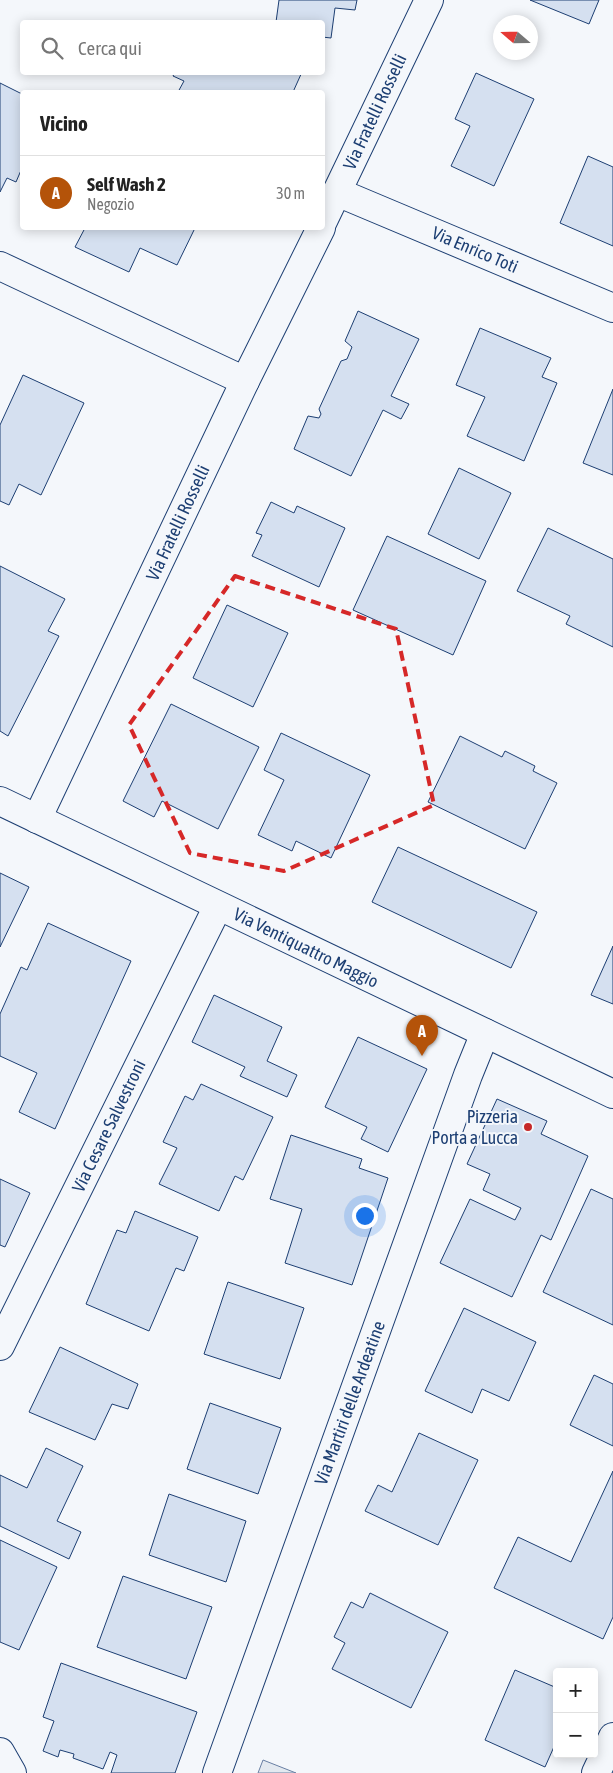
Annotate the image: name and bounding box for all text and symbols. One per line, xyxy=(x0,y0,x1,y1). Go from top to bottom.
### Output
north arrow xyxy=(493,15,538,60)
search box xyxy=(20,20,325,75)
icon: search xyxy=(38,34,66,62)
text: Cerca qui xyxy=(78,37,142,59)
street label: Via Fratelli Rosselli xyxy=(339,51,411,173)
text: Vicino xyxy=(40,111,88,135)
text: Self Wash 2 xyxy=(87,173,166,195)
text: A xyxy=(52,184,60,202)
text: 30 m xyxy=(276,184,305,202)
text: Negozio xyxy=(87,195,135,213)
street label: Via Enrico Toti xyxy=(429,222,522,277)
street label: Via Fratelli Rosselli xyxy=(142,462,214,584)
street label: Via Ventiquattro Maggio xyxy=(230,903,382,992)
pin: A xyxy=(406,1015,438,1056)
street label: Via Cesare Salvestroni xyxy=(67,1056,150,1195)
place label: Pizzeria Porta a Lucca xyxy=(432,1106,518,1148)
marker: Pizzeria Porta a Lucca xyxy=(522,1121,534,1133)
your location xyxy=(352,1203,378,1229)
street label: Via Martiri delle Ardeatine xyxy=(310,1318,389,1488)
map controls xyxy=(553,1668,598,1758)
button: + xyxy=(553,1668,598,1713)
button: − xyxy=(553,1713,598,1758)

